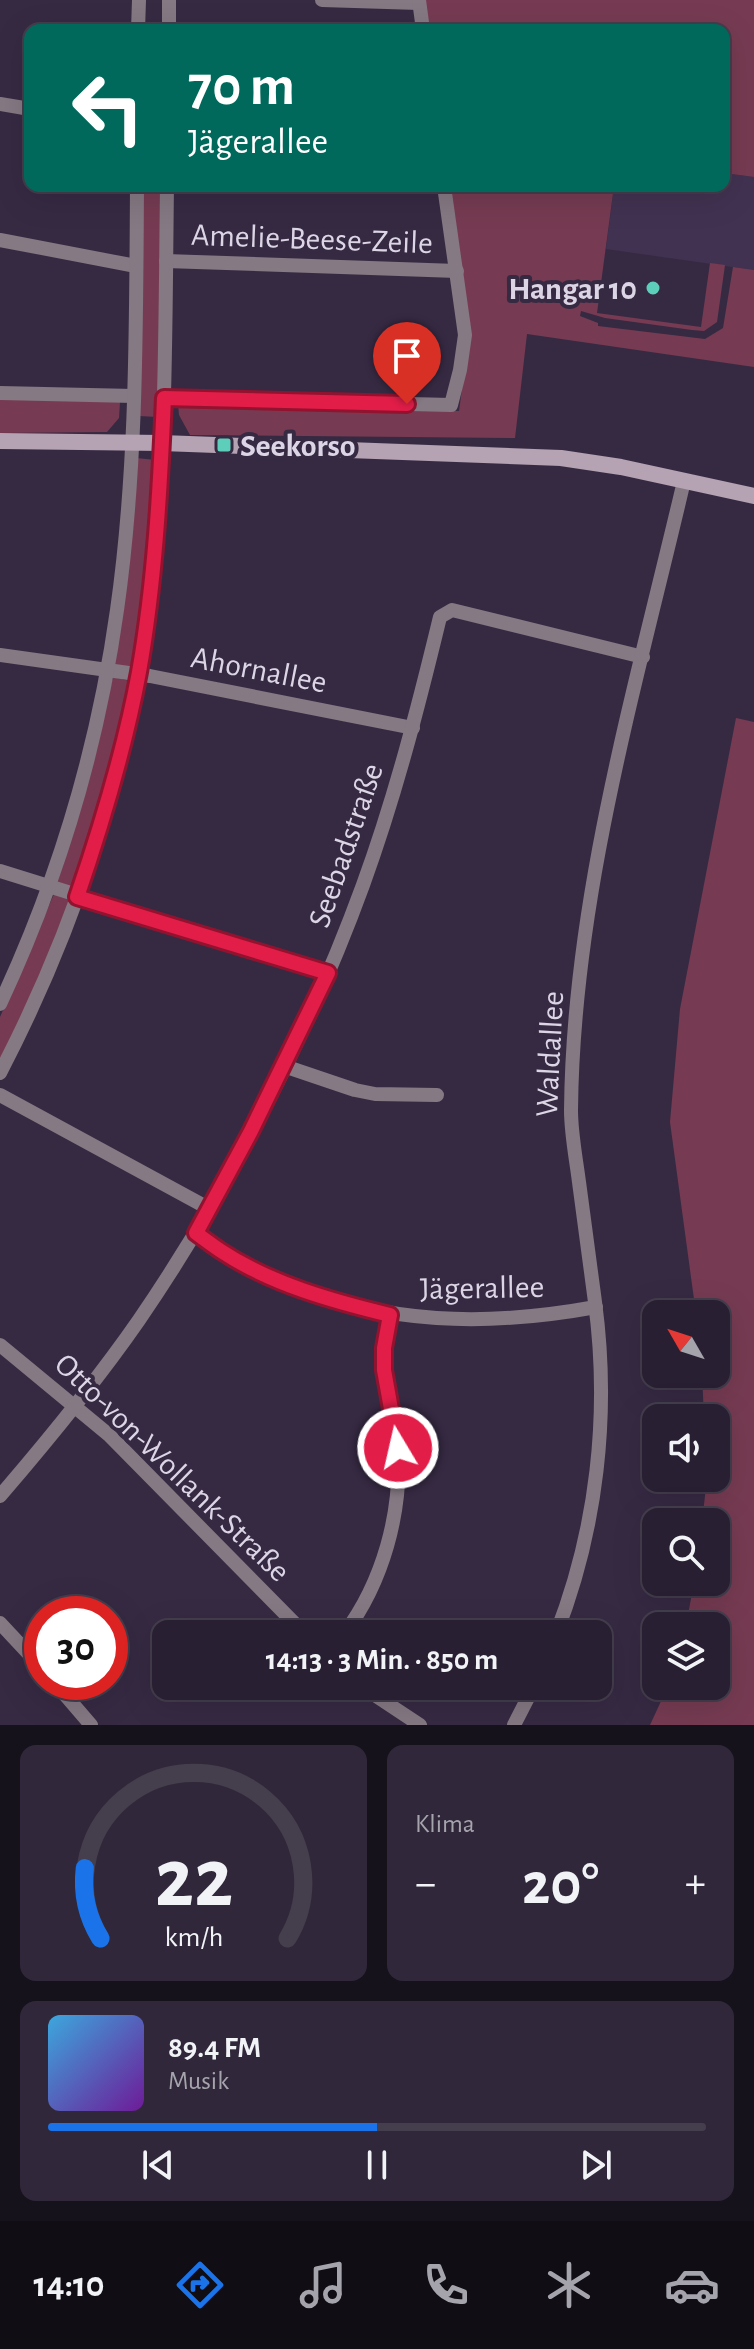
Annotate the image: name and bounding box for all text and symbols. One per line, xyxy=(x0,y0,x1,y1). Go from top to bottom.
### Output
icon: left xyxy=(56,56,160,160)
text: 70 m xyxy=(188,59,295,115)
text: Jägerallee xyxy=(188,124,328,160)
street label: Amelie-Beese-Zeile xyxy=(191,219,433,259)
place label: Hangar 10 xyxy=(508,273,637,305)
marker: Hangar 10 xyxy=(644,279,662,297)
pin xyxy=(373,322,441,404)
icon: arrive xyxy=(385,334,429,378)
place label: Seekorso xyxy=(240,430,356,462)
marker: Seekorso xyxy=(215,436,233,454)
street label: Ahornallee xyxy=(188,641,329,699)
street label: Seebadstraße xyxy=(303,759,389,931)
street label: Waldallee xyxy=(531,990,569,1118)
street label: Jägerallee xyxy=(419,1271,545,1305)
north arrow xyxy=(642,1300,730,1388)
map controls xyxy=(642,1300,730,1700)
street label: Otto-von-Wollank-Straße xyxy=(49,1348,296,1588)
button: sound xyxy=(642,1404,730,1492)
position arrow xyxy=(356,1406,440,1490)
button: search xyxy=(642,1508,730,1596)
speed limit sign: 30 xyxy=(24,1596,128,1700)
button: layers xyxy=(642,1612,730,1700)
text: 14:13 · 3 Min. · 850 m xyxy=(266,1645,498,1675)
text: Klima xyxy=(415,1811,475,1837)
text: 22 xyxy=(154,1838,233,1922)
text: 20° xyxy=(522,1855,599,1915)
text: − xyxy=(415,1862,436,1906)
text: + xyxy=(685,1862,706,1906)
text: km/h xyxy=(164,1923,223,1952)
text: 89.4 FM xyxy=(168,2033,261,2063)
text: Musik xyxy=(168,2068,229,2094)
icon: previous xyxy=(136,2143,180,2187)
icon: pause xyxy=(355,2143,399,2187)
icon: next xyxy=(574,2143,618,2187)
icon: directions xyxy=(172,2257,228,2313)
icon: music xyxy=(295,2257,351,2313)
icon: phone xyxy=(418,2257,474,2313)
icon: climate xyxy=(541,2257,597,2313)
icon: car xyxy=(664,2257,720,2313)
text: 14:10 xyxy=(34,2267,105,2303)

